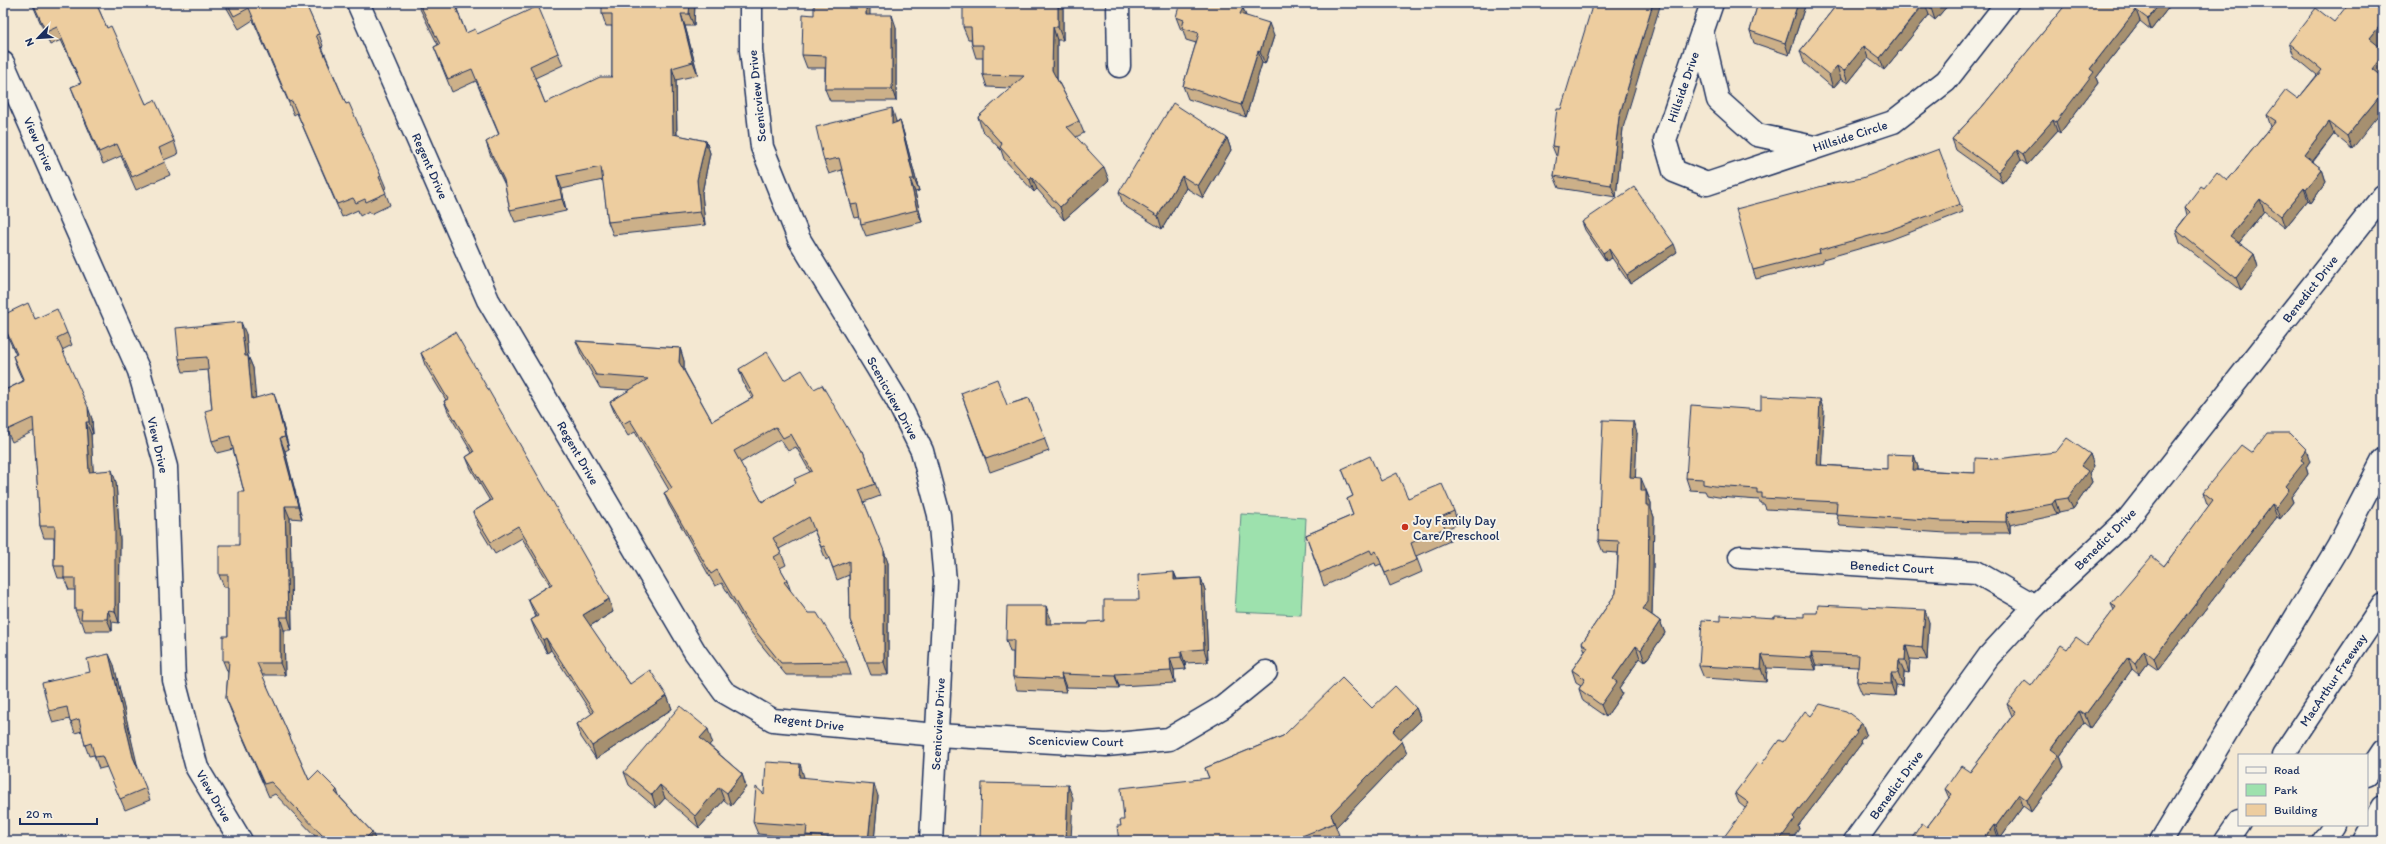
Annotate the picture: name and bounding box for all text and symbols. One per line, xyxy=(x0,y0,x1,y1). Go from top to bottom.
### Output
north arrow xyxy=(18,18,58,58)
text: N xyxy=(22,36,37,48)
street label: Scenicview Drive xyxy=(745,49,769,143)
street label: Hillside Drive xyxy=(1664,49,1702,125)
street label: View Drive xyxy=(20,115,58,173)
street label: Hillside Circle xyxy=(1811,117,1889,155)
street label: Regent Drive xyxy=(409,131,451,201)
street label: Benedict Drive xyxy=(2279,252,2341,326)
street label: Scenicview Drive xyxy=(864,354,922,442)
street label: View Drive xyxy=(144,415,172,475)
street label: Regent Drive xyxy=(554,419,602,487)
street label: Benedict Drive xyxy=(2071,505,2139,573)
place label: Joy Family Day Care/Preschool xyxy=(1413,513,1500,543)
marker: Joy Family Day Care/Preschool xyxy=(1400,522,1410,532)
street label: Benedict Court xyxy=(1850,557,1935,577)
street label: MacArthur Freeway xyxy=(2296,631,2370,729)
street label: Scenicview Drive xyxy=(928,677,948,771)
street label: Regent Drive xyxy=(773,710,845,734)
street label: Scenicview Court xyxy=(1028,733,1124,749)
street label: Benedict Drive xyxy=(1866,748,1926,822)
legend xyxy=(2238,754,2368,826)
text: Road xyxy=(2274,763,2300,777)
street label: View Drive xyxy=(193,767,235,825)
text: Park xyxy=(2274,783,2298,797)
scale bar xyxy=(20,800,97,826)
text: Building xyxy=(2274,803,2318,817)
text: 20 m xyxy=(26,807,53,821)

